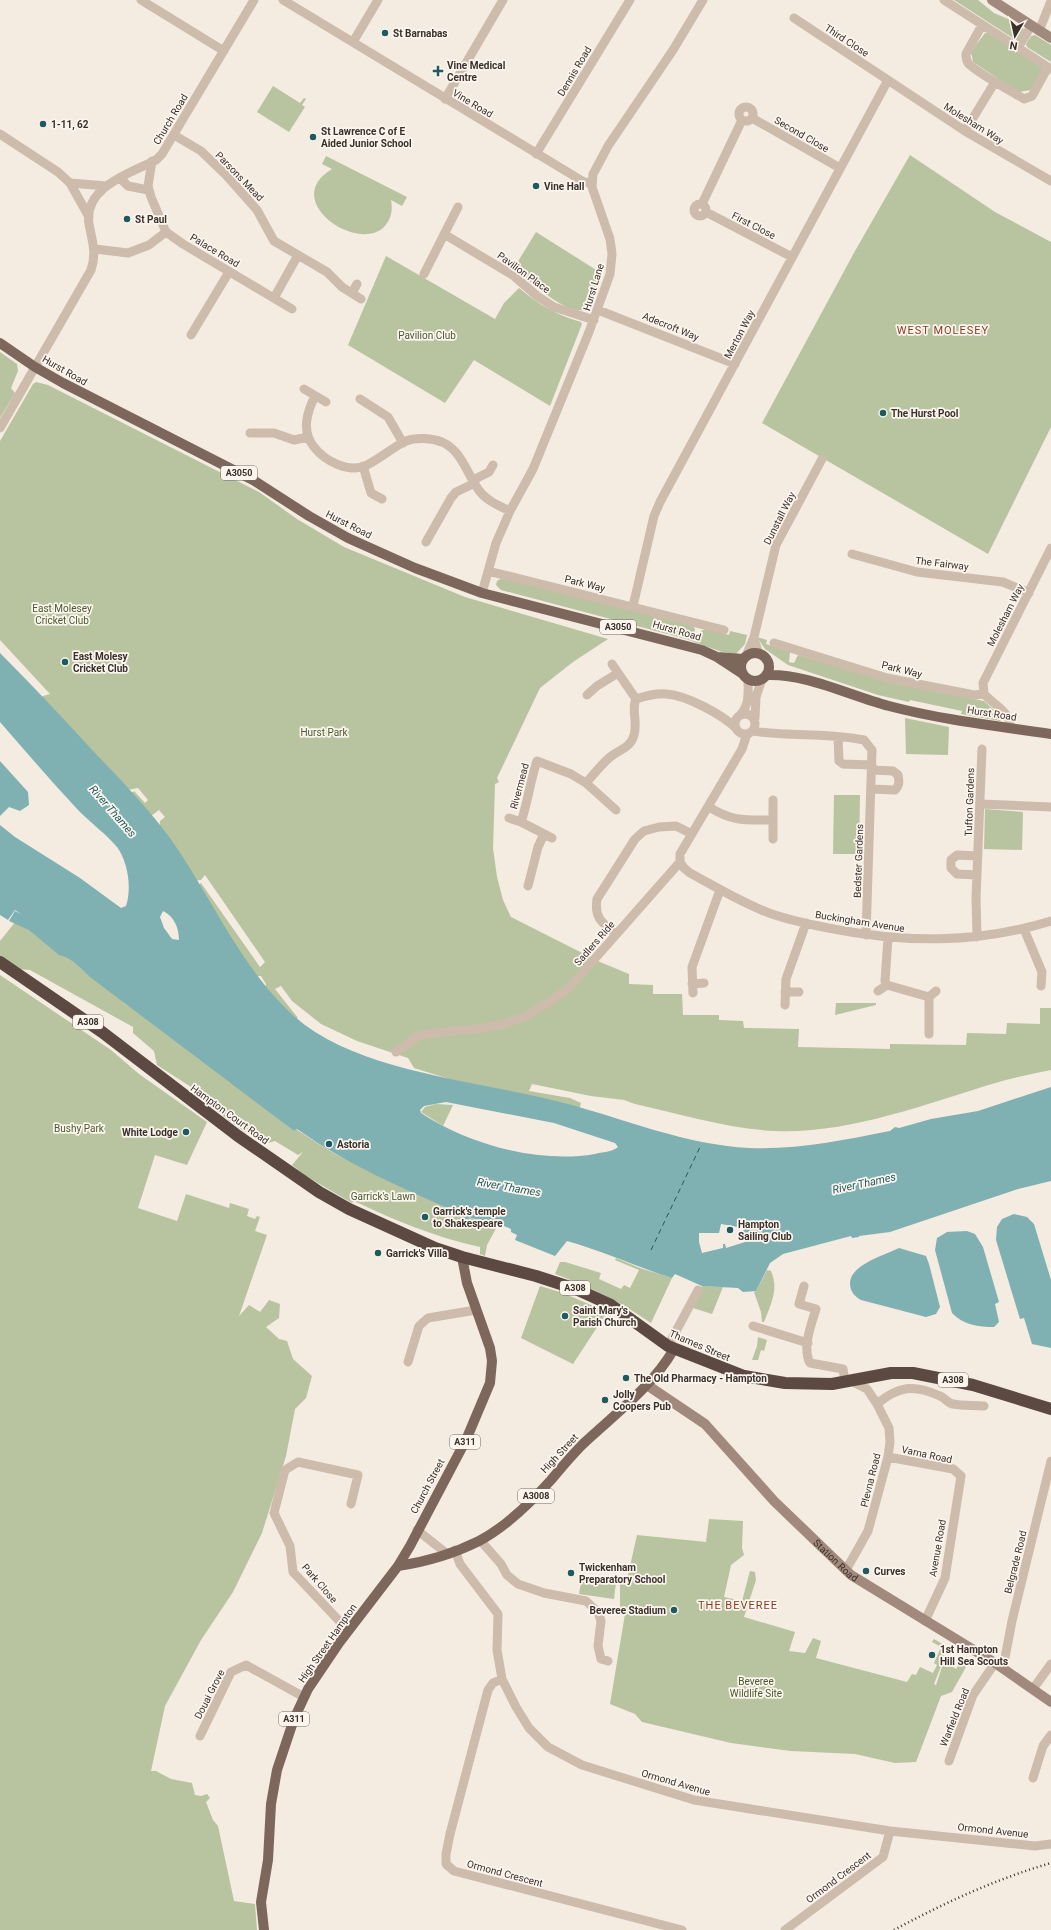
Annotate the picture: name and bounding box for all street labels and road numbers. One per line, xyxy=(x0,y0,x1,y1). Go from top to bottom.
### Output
street label: Third Close xyxy=(823,22,871,59)
street label: Dennis Road xyxy=(555,44,594,98)
street label: Vine Road xyxy=(451,87,495,120)
street label: Church Road xyxy=(151,92,190,147)
street label: Molesham Way xyxy=(942,101,1006,146)
street label: Second Close xyxy=(773,114,831,154)
street label: Parsons Mead xyxy=(213,149,266,203)
street label: First Close xyxy=(730,210,777,241)
street label: Palace Road xyxy=(188,231,241,269)
street label: Pavilion Place xyxy=(495,250,552,295)
street label: Hurst Lane xyxy=(581,262,606,312)
street label: Merton Way xyxy=(722,308,757,360)
street label: Adecroft Way xyxy=(641,310,701,343)
street label: Hurst Road xyxy=(40,353,89,388)
road number: A3050 xyxy=(221,466,257,480)
street label: Dunstall Way xyxy=(761,490,798,546)
street label: Hurst Road xyxy=(324,508,374,541)
street label: The Fairway xyxy=(915,555,969,572)
street label: Park Way xyxy=(563,573,607,594)
street label: Molesham Way xyxy=(985,582,1026,648)
street label: Hurst Road xyxy=(651,618,702,643)
road number: A3050 xyxy=(600,620,636,634)
street label: Park Way xyxy=(880,659,924,680)
street label: Hurst Road xyxy=(966,704,1017,723)
street label: Rivermead xyxy=(508,762,531,810)
street label: Tufton Gardens xyxy=(963,768,976,836)
street label: Bedster Gardens xyxy=(852,824,865,898)
street label: Buckingham Avenue xyxy=(814,909,905,934)
street label: Sadlers Ride xyxy=(572,919,617,968)
road number: A308 xyxy=(73,1015,103,1029)
street label: Hampton Court Road xyxy=(188,1082,271,1146)
road number: A308 xyxy=(560,1281,590,1295)
street label: Thames Street xyxy=(668,1328,732,1363)
road number: A308 xyxy=(938,1373,968,1387)
street label: High Street xyxy=(538,1431,580,1475)
road number: A311 xyxy=(450,1435,480,1449)
street label: Varna Road xyxy=(901,1444,953,1465)
street label: Plevna Road xyxy=(858,1452,883,1508)
street label: Church Street xyxy=(408,1457,446,1515)
road number: A3008 xyxy=(518,1489,554,1503)
street label: Avenue Road xyxy=(927,1519,948,1578)
street label: Belgrade Road xyxy=(1002,1529,1029,1595)
street label: Station Road xyxy=(811,1537,860,1584)
street label: Park Close xyxy=(300,1562,339,1605)
street label: High Street Hampton xyxy=(296,1602,359,1685)
street label: Douai Grove xyxy=(192,1668,227,1721)
street label: Warfield Road xyxy=(938,1686,971,1748)
road number: A311 xyxy=(279,1712,309,1726)
street label: Ormond Avenue xyxy=(640,1767,712,1798)
street label: Ormond Avenue xyxy=(957,1821,1029,1840)
street label: Ormond Crescent xyxy=(804,1850,873,1905)
street label: Ormond Crescent xyxy=(466,1858,544,1889)

